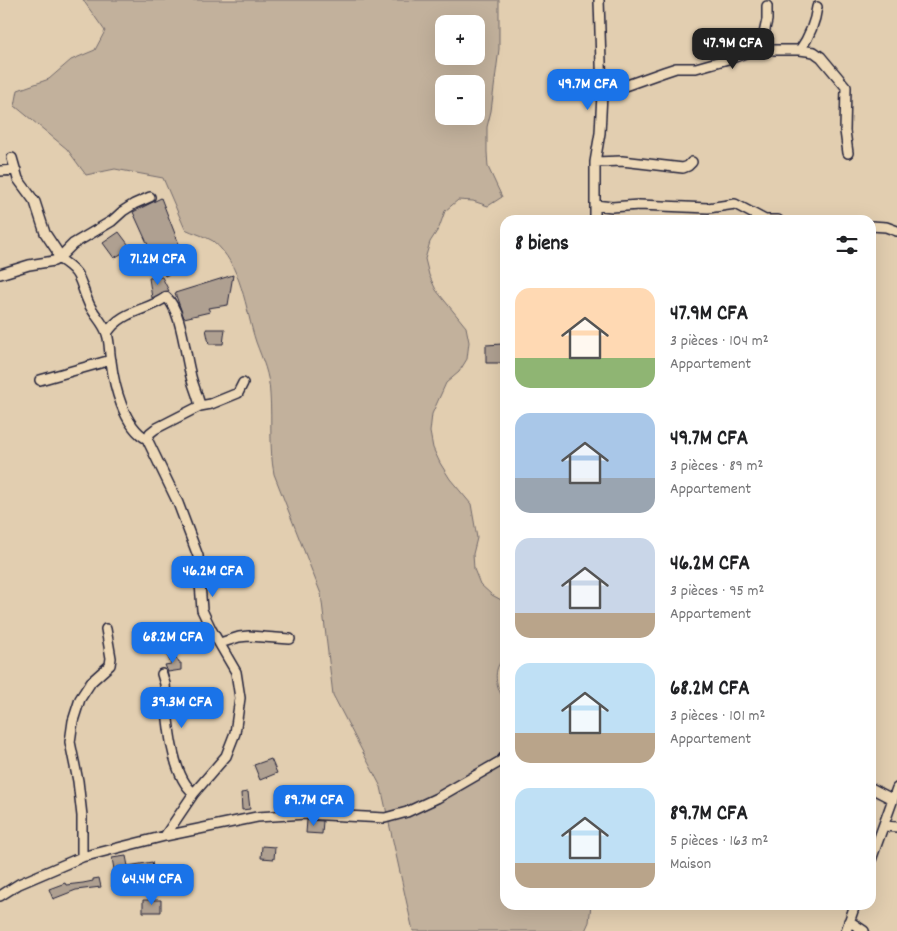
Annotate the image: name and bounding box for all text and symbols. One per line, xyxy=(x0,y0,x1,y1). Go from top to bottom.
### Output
map controls xyxy=(435,15,485,125)
button: + xyxy=(435,15,485,65)
pin: 47.9M CFA xyxy=(676,28,790,70)
text: 47.9M CFA xyxy=(703,32,763,55)
pin: 49.7M CFA xyxy=(531,68,645,111)
text: 49.7M CFA xyxy=(558,73,618,96)
button: − xyxy=(435,75,485,125)
text: 8 biens xyxy=(515,230,569,260)
icon: filters xyxy=(833,231,861,259)
pin: 71.2M CFA xyxy=(101,244,215,286)
text: 71.2M CFA xyxy=(130,248,186,271)
text: 47.9M CFA xyxy=(670,300,748,330)
icon: home xyxy=(555,308,615,368)
text: 3 pièces · 104 m² xyxy=(670,330,769,353)
text: Appartement xyxy=(670,353,751,376)
text: 49.7M CFA xyxy=(670,425,748,455)
icon: home xyxy=(555,433,615,493)
text: 3 pièces · 89 m² xyxy=(670,455,763,478)
text: Appartement xyxy=(670,478,751,501)
text: 46.2M CFA xyxy=(670,550,750,580)
pin: 46.2M CFA xyxy=(156,556,270,598)
icon: home xyxy=(555,558,615,618)
text: 46.2M CFA xyxy=(183,560,243,583)
text: 3 pièces · 95 m² xyxy=(670,580,764,603)
text: Appartement xyxy=(670,603,751,626)
pin: 68.2M CFA xyxy=(116,622,230,664)
text: 68.2M CFA xyxy=(143,626,203,649)
text: 68.2M CFA xyxy=(670,675,750,705)
icon: home xyxy=(555,683,615,743)
pin: 39.3M CFA xyxy=(125,686,239,729)
text: 39.3M CFA xyxy=(151,691,213,714)
text: 3 pièces · 101 m² xyxy=(670,705,765,728)
text: Appartement xyxy=(670,728,751,751)
pin: 89.7M CFA xyxy=(257,784,371,827)
text: 89.7M CFA xyxy=(284,789,344,812)
text: 89.7M CFA xyxy=(670,800,748,830)
icon: home xyxy=(555,808,615,868)
text: 5 pièces · 163 m² xyxy=(670,830,768,853)
text: Maison xyxy=(670,853,711,876)
pin: 64.4M CFA xyxy=(95,864,209,906)
text: 64.4M CFA xyxy=(122,868,182,891)

